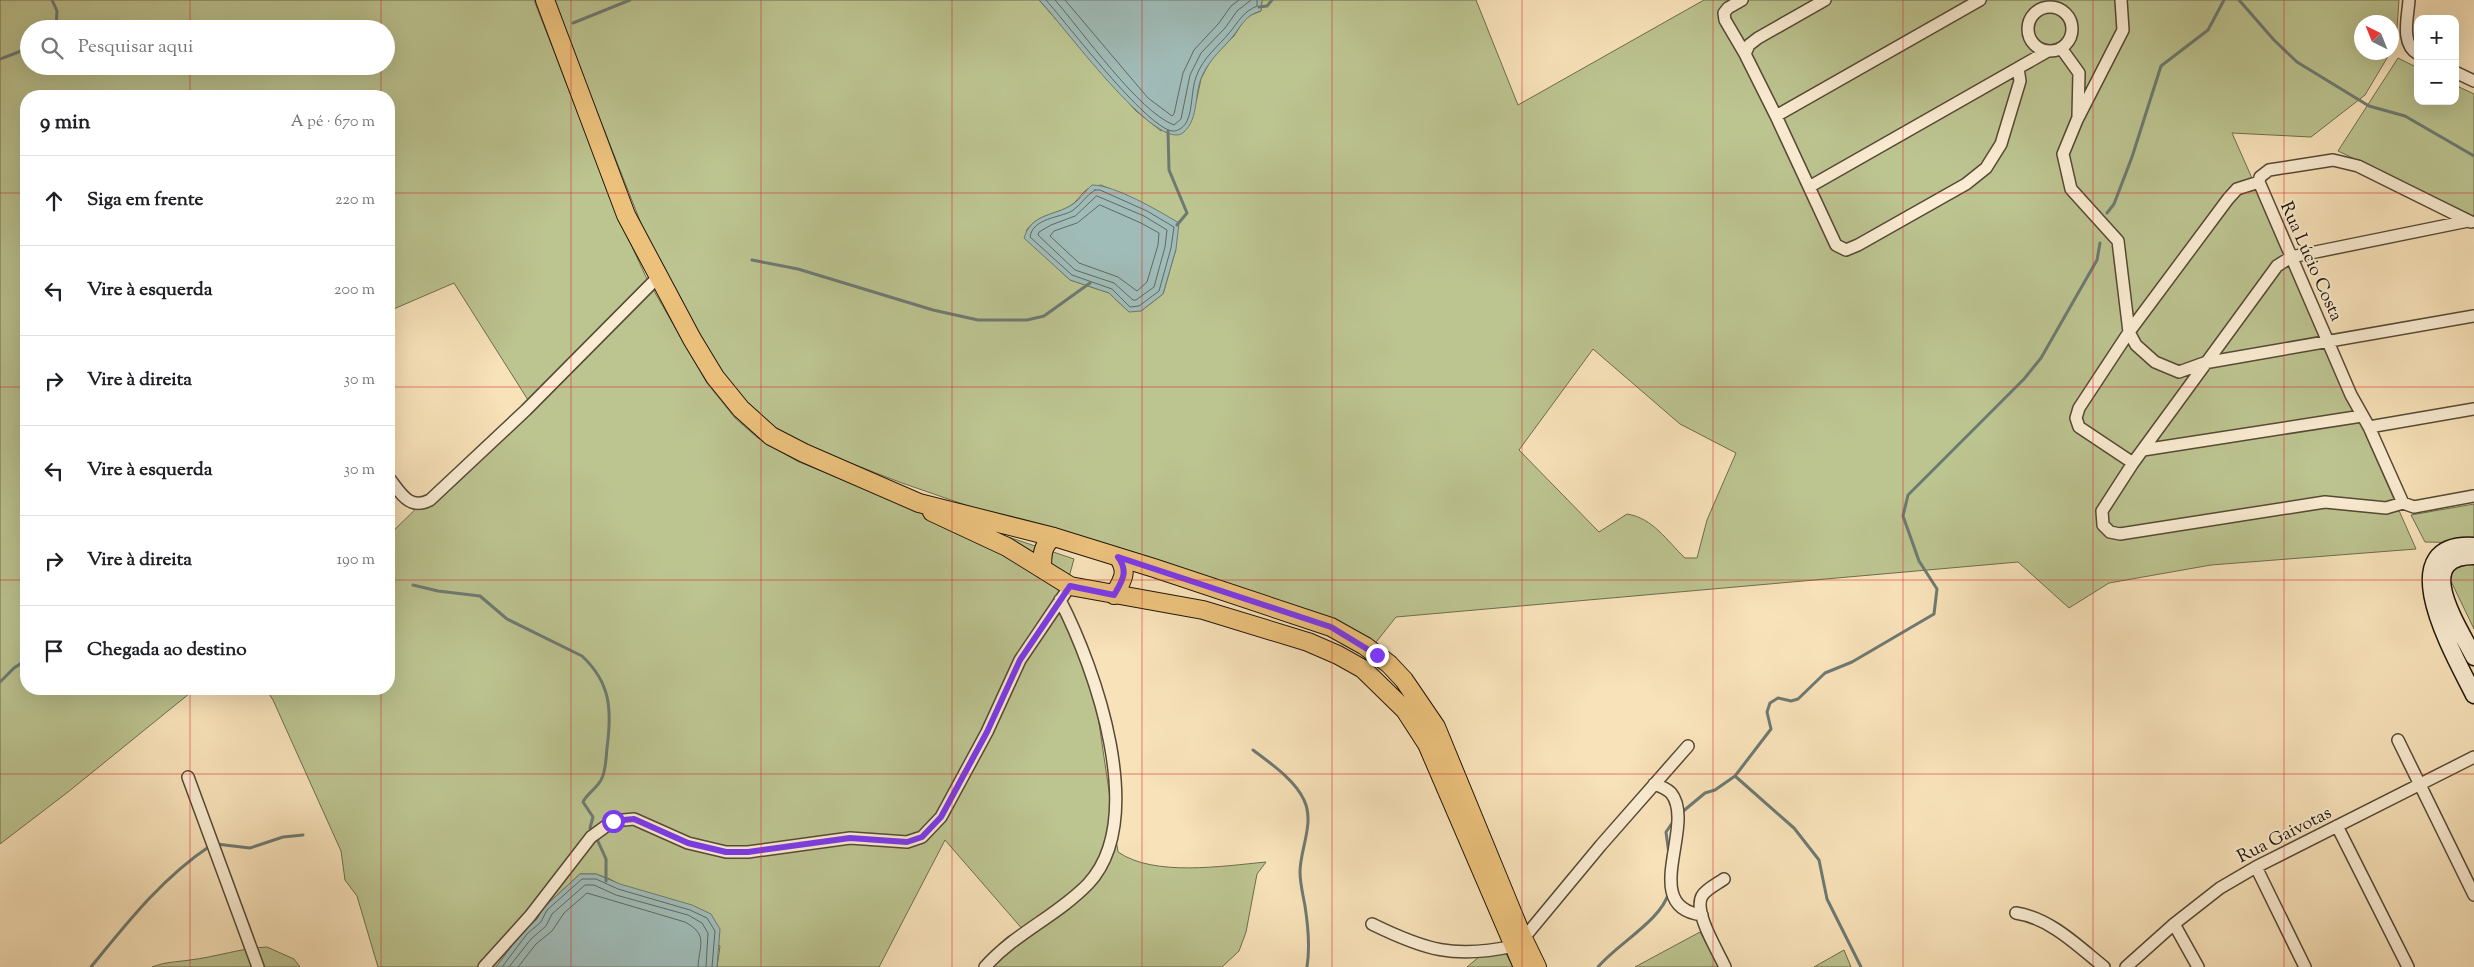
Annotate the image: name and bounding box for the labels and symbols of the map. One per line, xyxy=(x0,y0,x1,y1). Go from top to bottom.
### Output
north arrow xyxy=(2354,15,2399,60)
street label: Rua Lúcio Costa xyxy=(2272,198,2348,326)
route end xyxy=(1366,644,1389,667)
street label: Rua Gaivotas xyxy=(2233,801,2337,871)
route start xyxy=(602,810,625,833)

